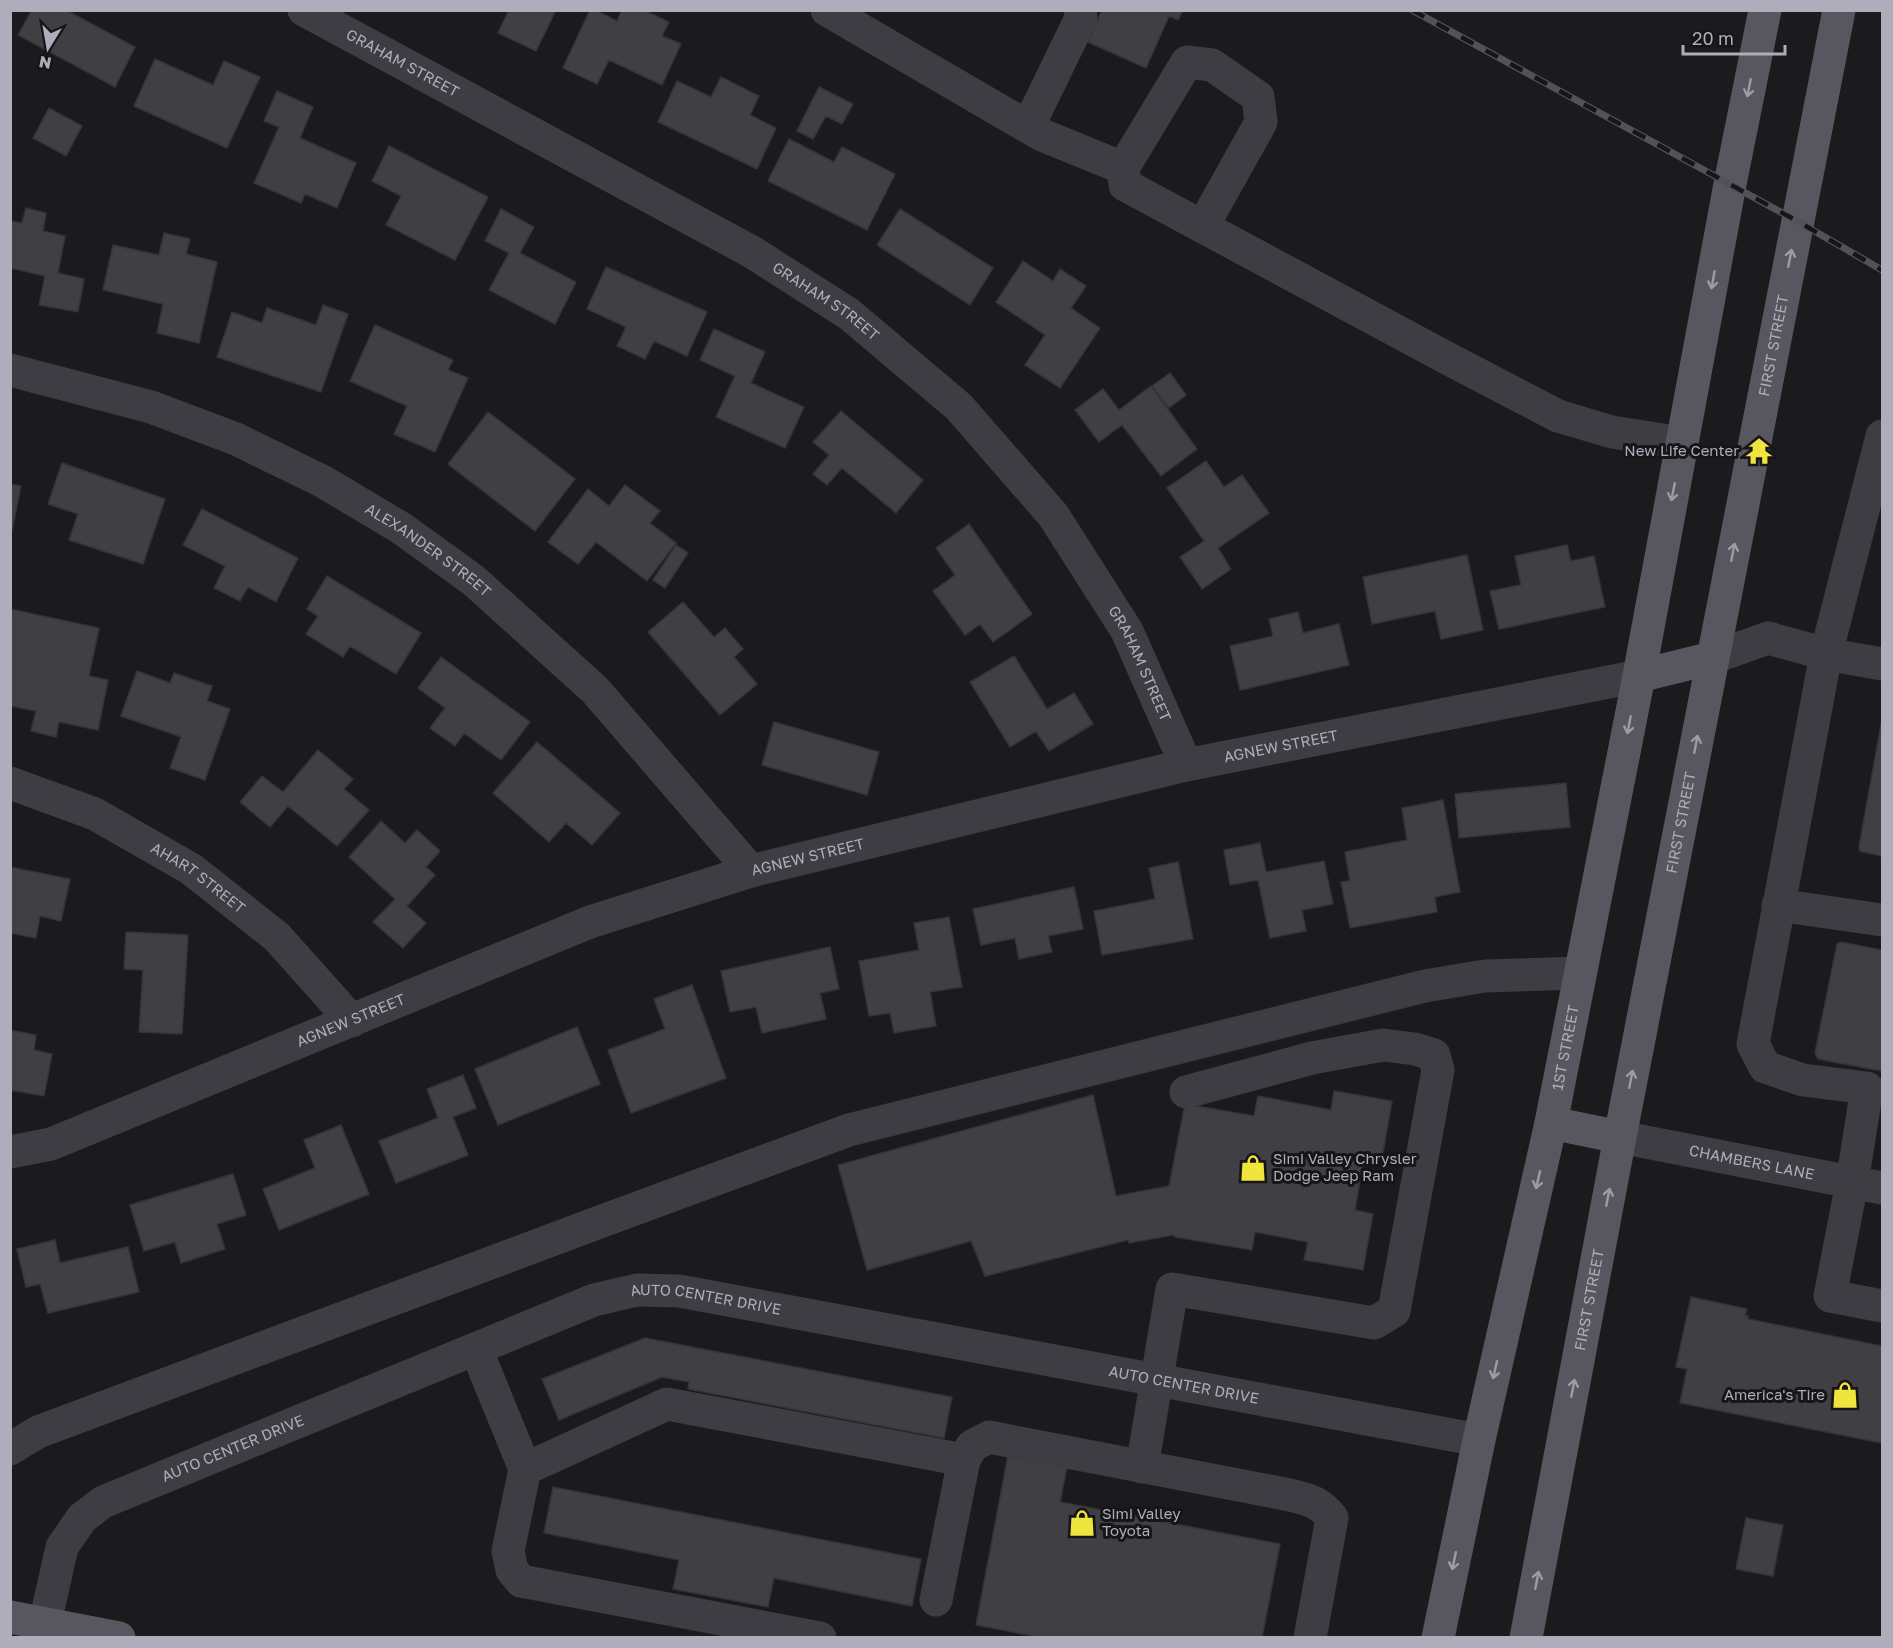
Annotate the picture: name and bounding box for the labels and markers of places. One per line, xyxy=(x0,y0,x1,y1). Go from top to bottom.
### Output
temple icon: New Life Center xyxy=(1744,436,1774,466)
place label: New Life Center xyxy=(1624,441,1739,459)
place label: Simi Valley Chrysler Dodge Jeep Ram xyxy=(1273,1149,1417,1184)
shop icon: Simi Valley Chrysler Dodge Jeep Ram xyxy=(1238,1153,1268,1183)
shop icon: America's Tire xyxy=(1830,1380,1860,1410)
place label: America's Tire xyxy=(1724,1385,1825,1403)
place label: Simi Valley Toyota xyxy=(1102,1504,1181,1539)
shop icon: Simi Valley Toyota xyxy=(1067,1508,1097,1538)

